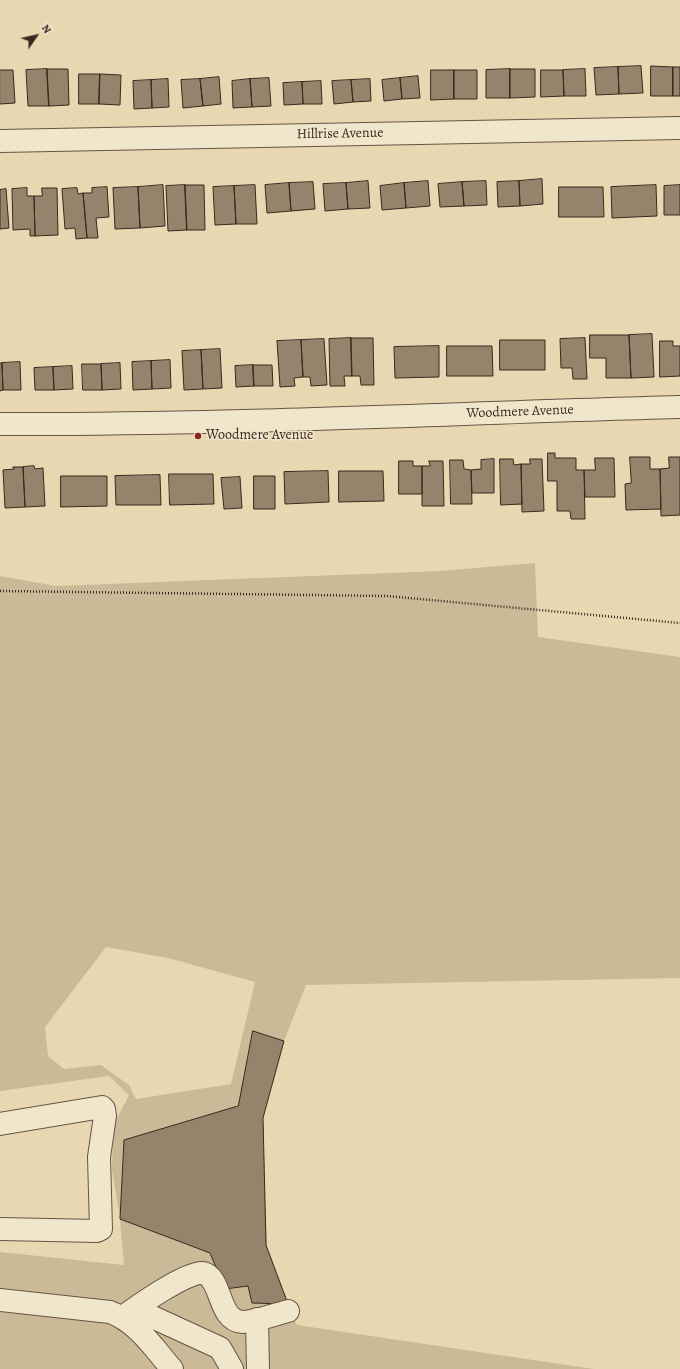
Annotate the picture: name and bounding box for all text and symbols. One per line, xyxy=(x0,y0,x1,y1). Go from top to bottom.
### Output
north arrow xyxy=(16,16,56,56)
text: N xyxy=(38,21,55,37)
street label: Hillrise Avenue xyxy=(296,125,384,143)
street label: Woodmere Avenue xyxy=(466,402,574,422)
place label: Woodmere Avenue xyxy=(206,428,313,444)
marker: Woodmere Avenue xyxy=(193,431,203,441)

